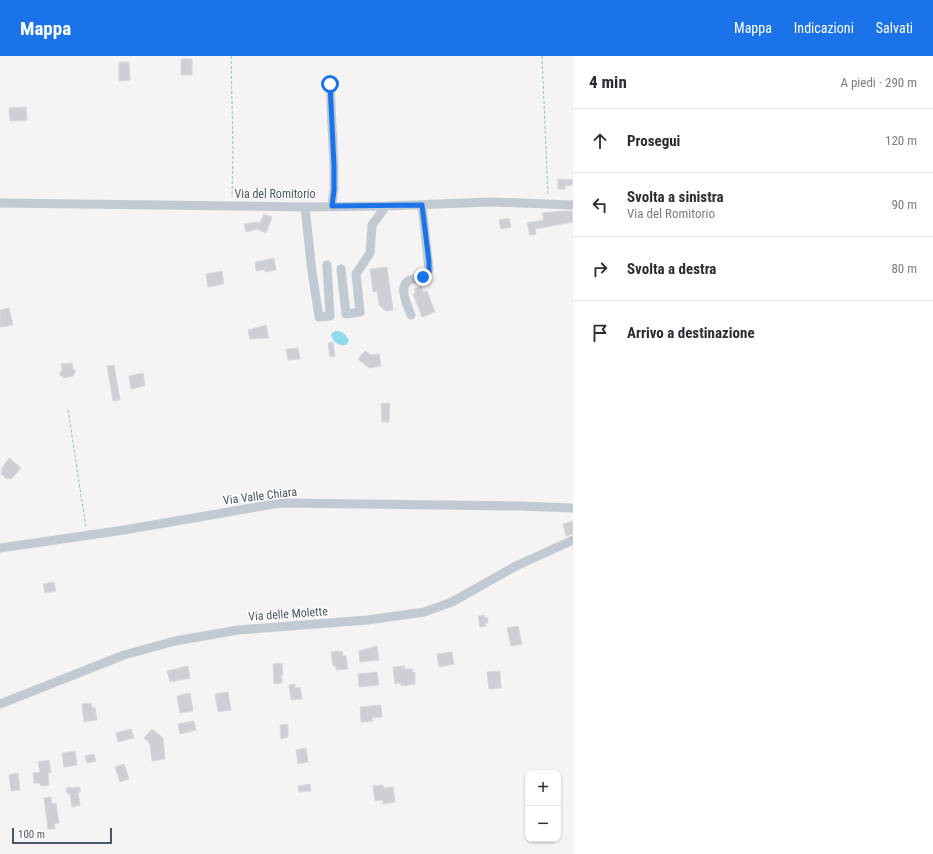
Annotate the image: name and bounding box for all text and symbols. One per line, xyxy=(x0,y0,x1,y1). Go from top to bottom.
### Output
text: Mappa xyxy=(20,17,71,40)
text: Mappa xyxy=(734,20,772,36)
text: Indicazioni xyxy=(794,20,854,36)
text: Salvati xyxy=(876,20,913,36)
text: 4 min xyxy=(589,72,627,92)
route start xyxy=(321,75,339,93)
text: A piedi · 290 m xyxy=(840,75,917,90)
icon: ahead xyxy=(589,130,611,152)
text: Prosegui xyxy=(627,132,680,150)
text: 120 m xyxy=(885,133,917,148)
street label: Via del Romitorio xyxy=(234,187,316,201)
text: Svolta a sinistra xyxy=(627,188,724,206)
icon: left xyxy=(589,194,611,216)
text: 90 m xyxy=(891,197,917,212)
text: Via del Romitorio xyxy=(627,206,715,221)
icon: right xyxy=(589,258,611,280)
text: Svolta a destra xyxy=(627,260,716,278)
text: 80 m xyxy=(891,261,917,276)
route end xyxy=(414,268,432,286)
icon: arrive xyxy=(589,322,611,344)
text: Arrivo a destinazione xyxy=(627,324,755,342)
street label: Via Valle Chiara xyxy=(222,484,298,507)
street label: Via delle Molette xyxy=(248,604,329,624)
map controls xyxy=(525,770,561,842)
button: + xyxy=(525,770,561,806)
button: − xyxy=(525,806,561,842)
scale bar xyxy=(12,826,112,845)
text: 100 m xyxy=(18,828,45,841)

